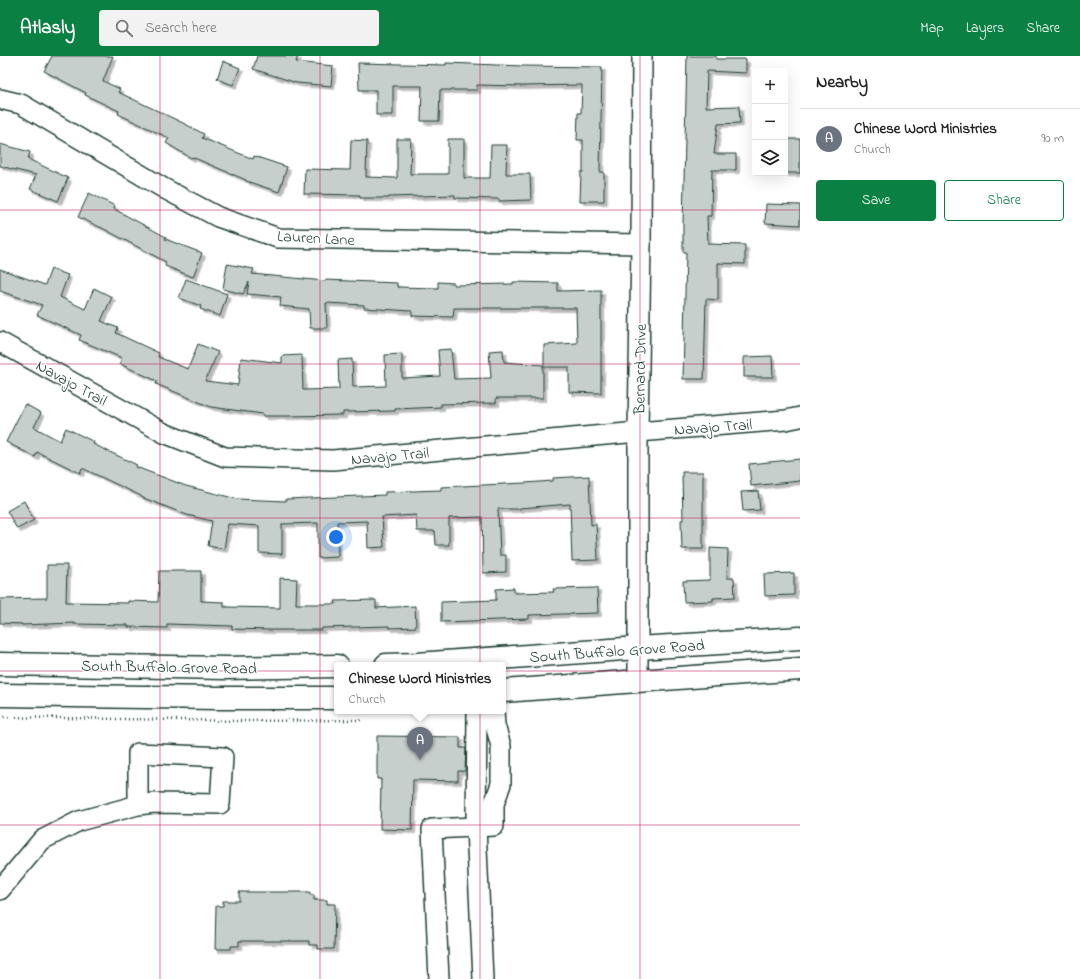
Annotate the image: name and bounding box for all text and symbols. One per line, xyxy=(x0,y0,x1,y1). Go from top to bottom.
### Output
search box xyxy=(99,10,379,46)
text: Atlasly xyxy=(20,15,75,42)
icon: search xyxy=(113,17,135,39)
text: Search here xyxy=(145,17,217,39)
text: Map xyxy=(920,18,944,39)
text: Layers xyxy=(966,18,1004,39)
text: Share xyxy=(1026,18,1060,39)
map controls xyxy=(752,68,788,176)
button: + xyxy=(752,68,788,104)
text: Nearby xyxy=(816,70,868,95)
button: − xyxy=(752,104,788,140)
text: Chinese Word Ministries xyxy=(854,118,997,140)
text: A xyxy=(825,129,833,148)
text: 90 m xyxy=(1041,129,1064,148)
button: layers xyxy=(752,140,788,176)
text: Church xyxy=(854,140,891,159)
button: Save xyxy=(816,180,936,221)
button: Share xyxy=(944,180,1064,221)
street label: Lauren Lane xyxy=(277,225,356,253)
street label: Bernard Drive xyxy=(628,323,654,416)
street label: Navajo Trail xyxy=(31,354,111,413)
street label: Navajo Trail xyxy=(673,413,753,443)
street label: Navajo Trail xyxy=(350,442,430,472)
your location xyxy=(326,527,346,547)
street label: South Buffalo Grove Road xyxy=(529,634,706,670)
street label: South Buffalo Grove Road xyxy=(81,654,257,682)
popup xyxy=(334,662,506,714)
text: Chinese Word Ministries xyxy=(349,668,491,690)
text: Church xyxy=(349,690,385,709)
pin: A xyxy=(407,727,433,760)

